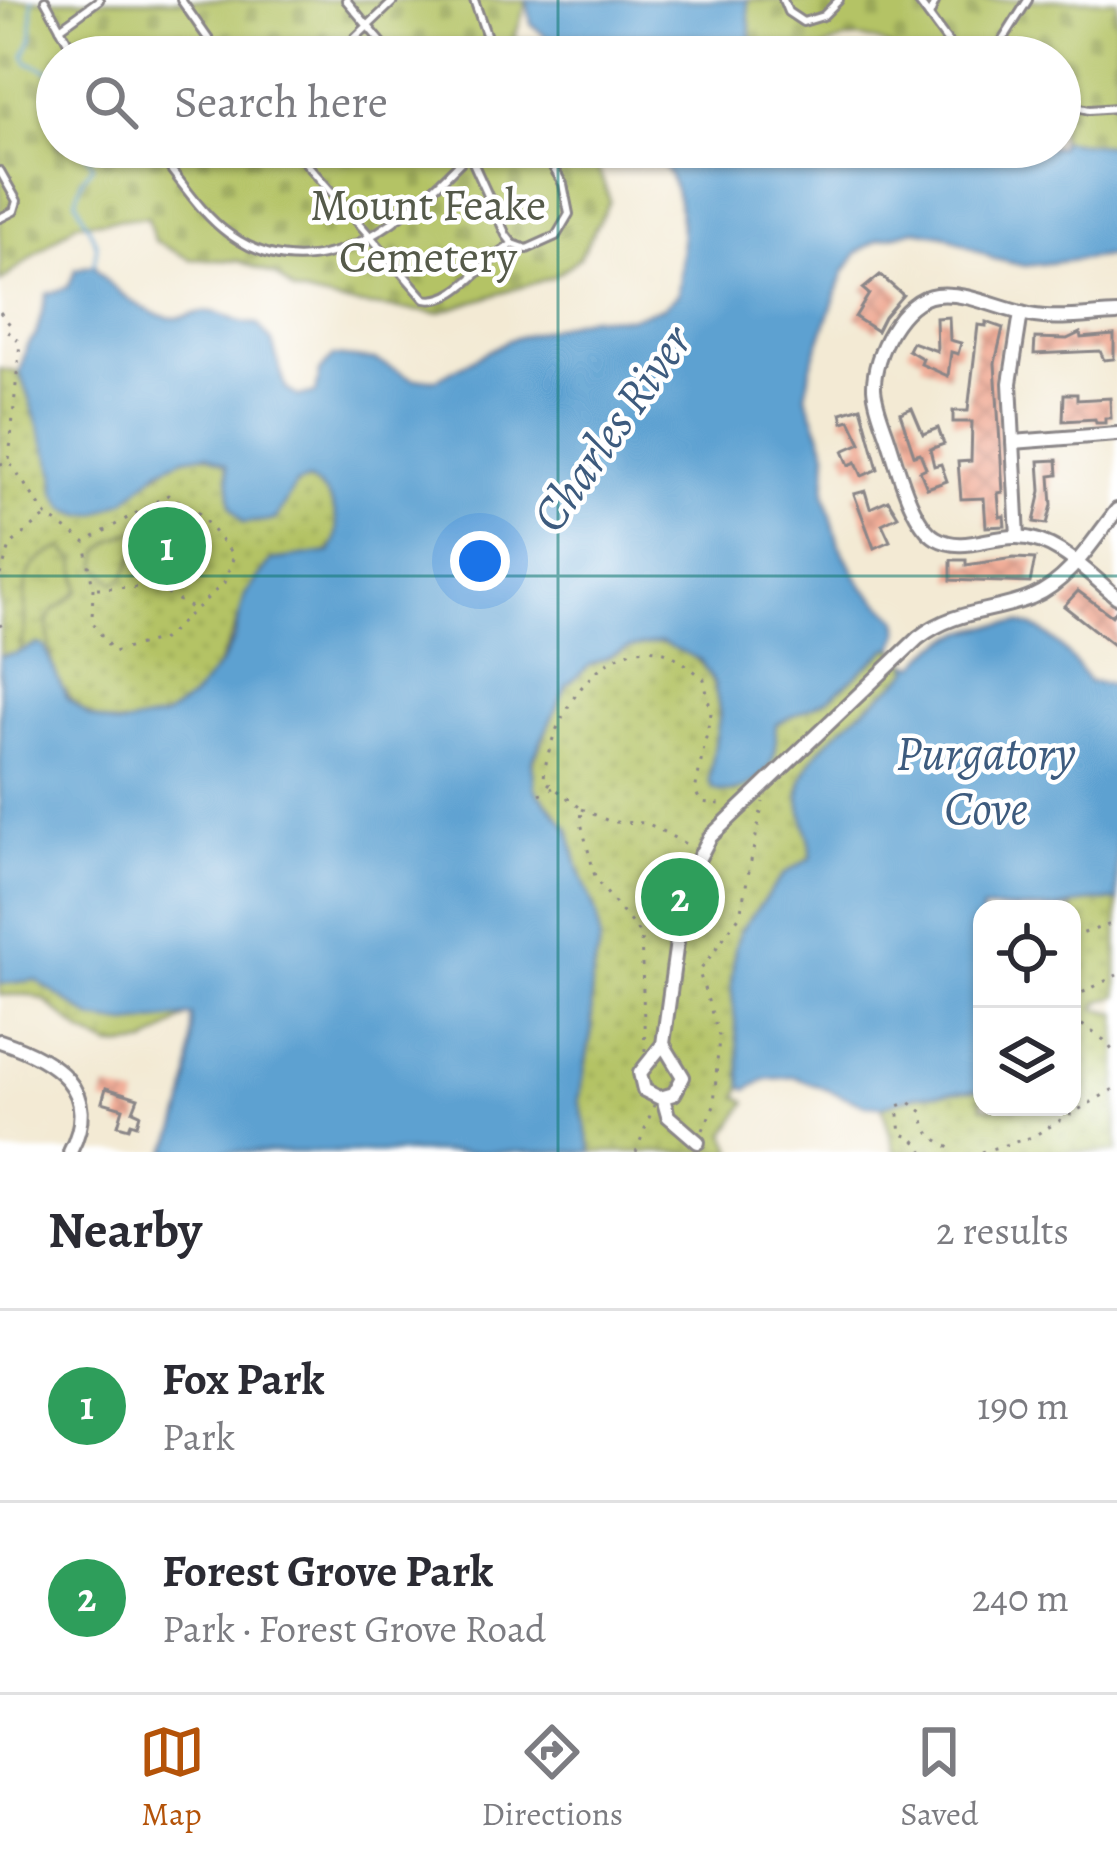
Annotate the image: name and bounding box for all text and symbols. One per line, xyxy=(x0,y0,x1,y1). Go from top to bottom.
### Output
search box xyxy=(36,36,1081,168)
icon: search xyxy=(78,69,144,135)
text: Search here xyxy=(174,71,388,133)
park label: Mount Feake Cemetery xyxy=(310,174,546,288)
water label: Charles River xyxy=(516,311,708,545)
pin: 1 xyxy=(128,501,206,591)
your location xyxy=(450,531,510,591)
water label: Purgatory Cove xyxy=(896,720,1076,841)
pin: 2 xyxy=(641,852,719,942)
map controls xyxy=(973,900,1081,1116)
button: locate xyxy=(973,900,1081,1008)
button: layers xyxy=(973,1008,1081,1116)
text: Nearby xyxy=(48,1195,202,1265)
text: 2 results xyxy=(936,1204,1069,1257)
text: Fox Park xyxy=(162,1348,325,1410)
text: 1 xyxy=(80,1379,94,1432)
text: 190 m xyxy=(977,1379,1069,1432)
text: Park xyxy=(162,1410,235,1463)
text: Forest Grove Park xyxy=(162,1540,493,1602)
text: 2 xyxy=(78,1571,96,1624)
text: 240 m xyxy=(972,1571,1069,1624)
text: Park · Forest Grove Road xyxy=(162,1602,546,1655)
tab: Map xyxy=(139,1719,205,1836)
tab: Directions xyxy=(482,1719,623,1836)
tab: Saved xyxy=(900,1719,978,1836)

